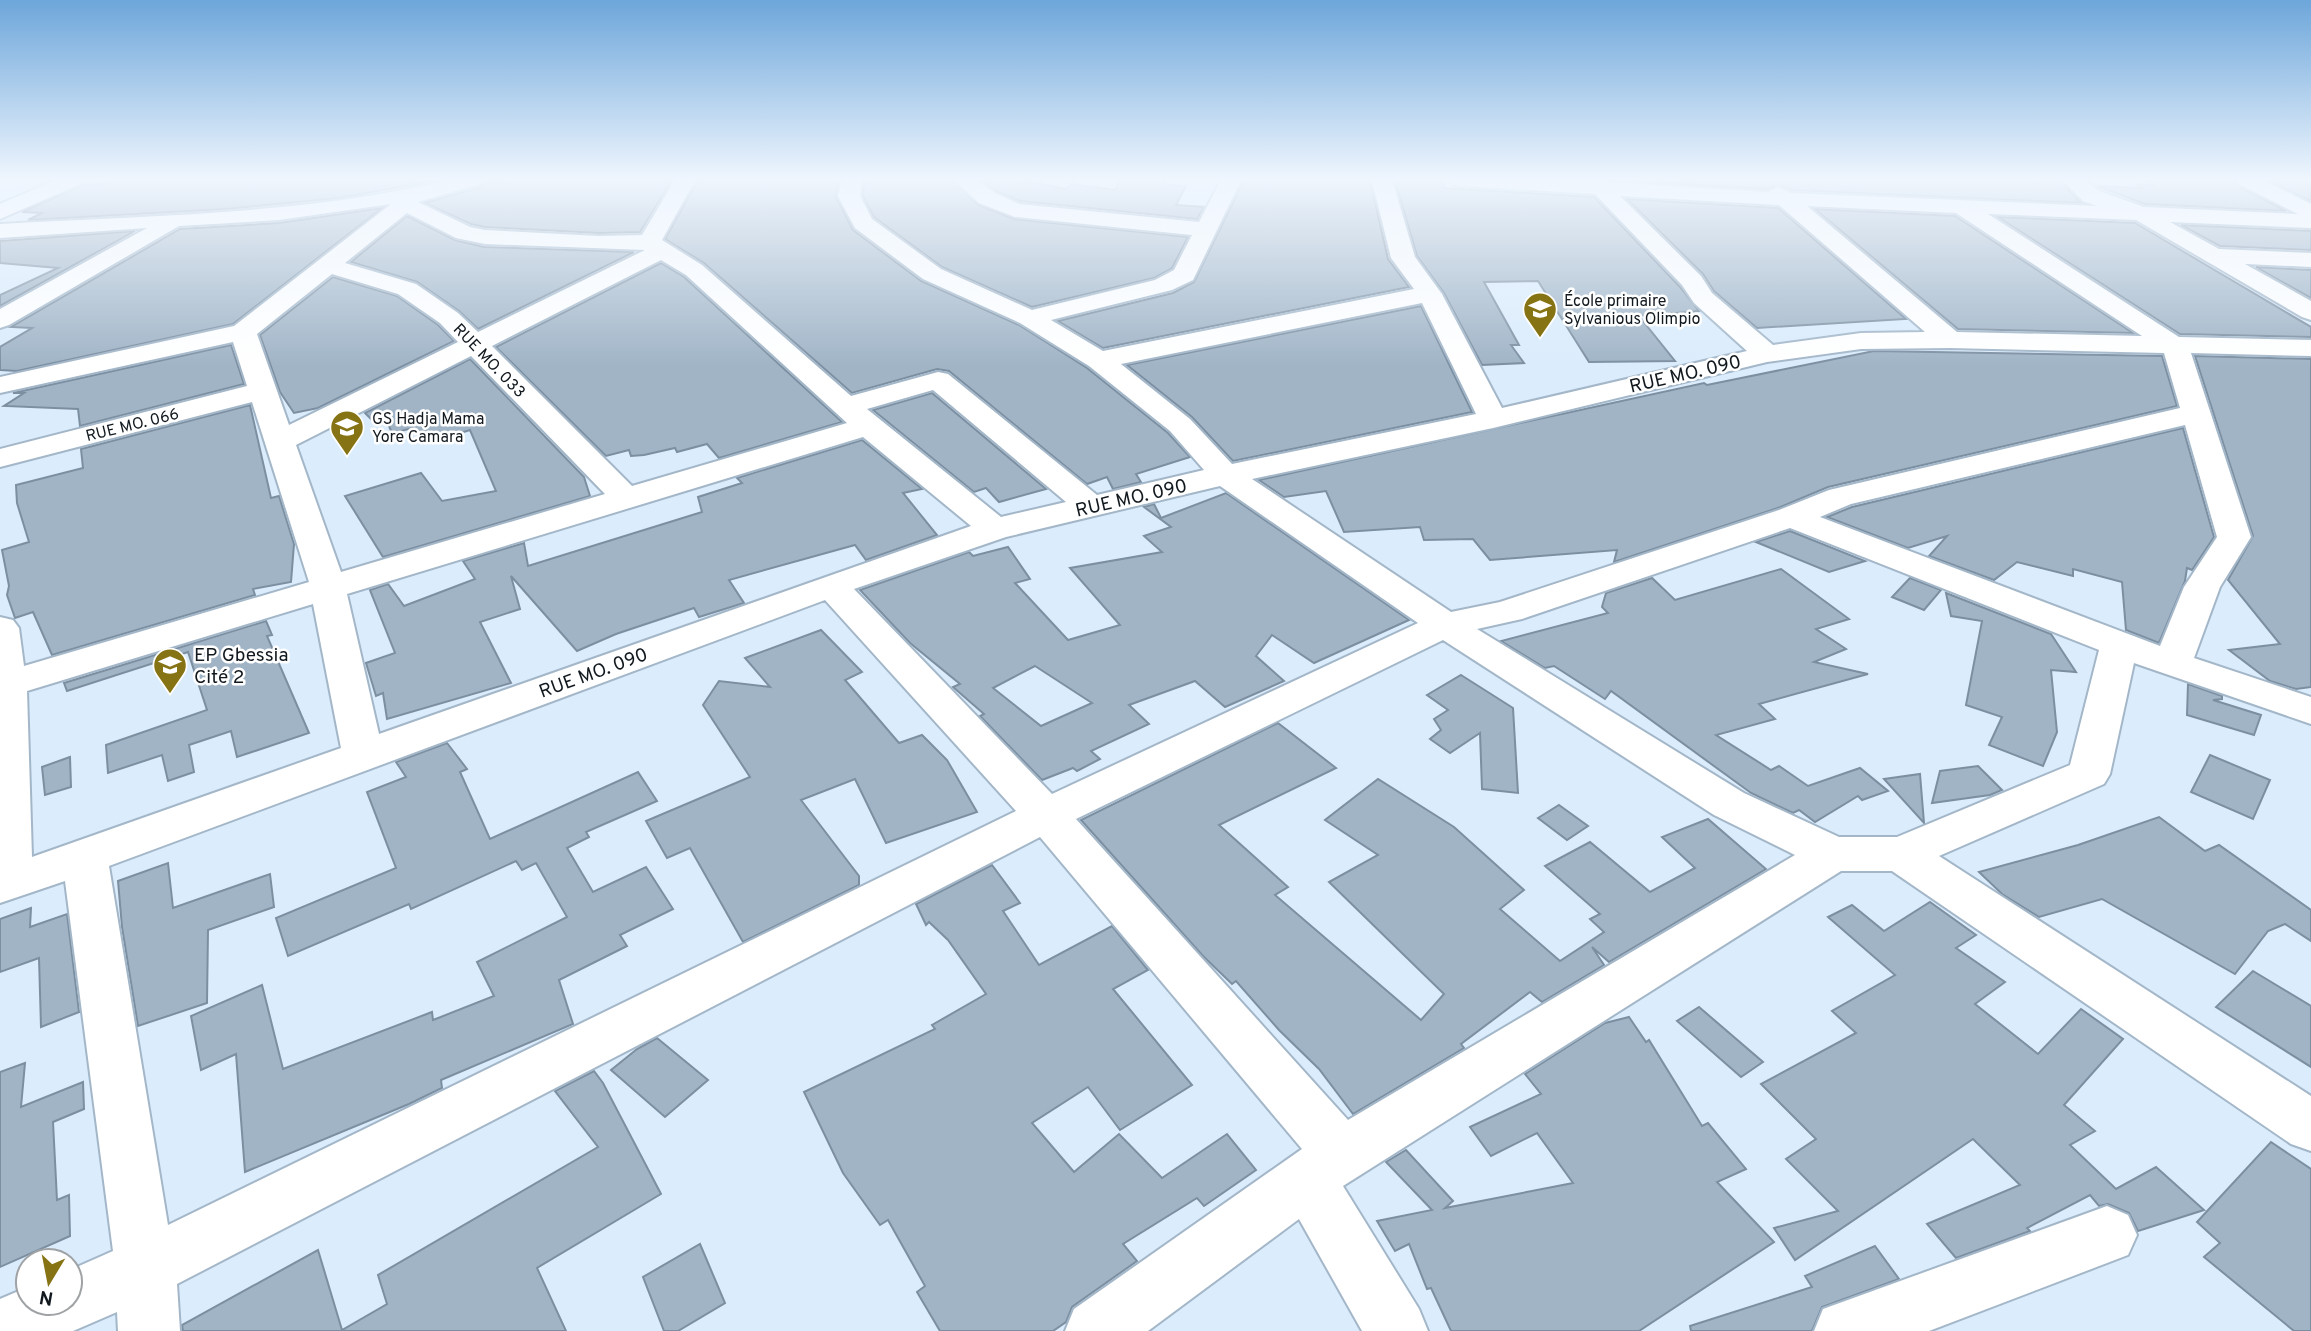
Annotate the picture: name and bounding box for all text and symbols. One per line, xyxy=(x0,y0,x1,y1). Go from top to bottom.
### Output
school or university icon: École primaire Sylvanious Olimpio xyxy=(1521,290,1559,339)
place label: École primaire Sylvanious Olimpio xyxy=(1564,290,1700,330)
street label: RUE MO. 033 xyxy=(448,320,529,403)
street label: RUE MO. 090 xyxy=(1627,350,1744,399)
street label: RUE MO. 066 xyxy=(84,405,181,447)
school or university icon: GS Hadja Mama Yore Camara xyxy=(328,408,366,457)
place label: GS Hadja Mama Yore Camara xyxy=(372,410,484,448)
street label: RUE MO. 090 xyxy=(1073,474,1190,523)
street label: RUE MO. 090 xyxy=(536,643,651,705)
place label: EP Gbessia Cité 2 xyxy=(194,644,288,690)
school or university icon: EP Gbessia Cité 2 xyxy=(151,646,189,695)
north arrow xyxy=(14,1247,84,1317)
text: N xyxy=(38,1284,55,1310)

